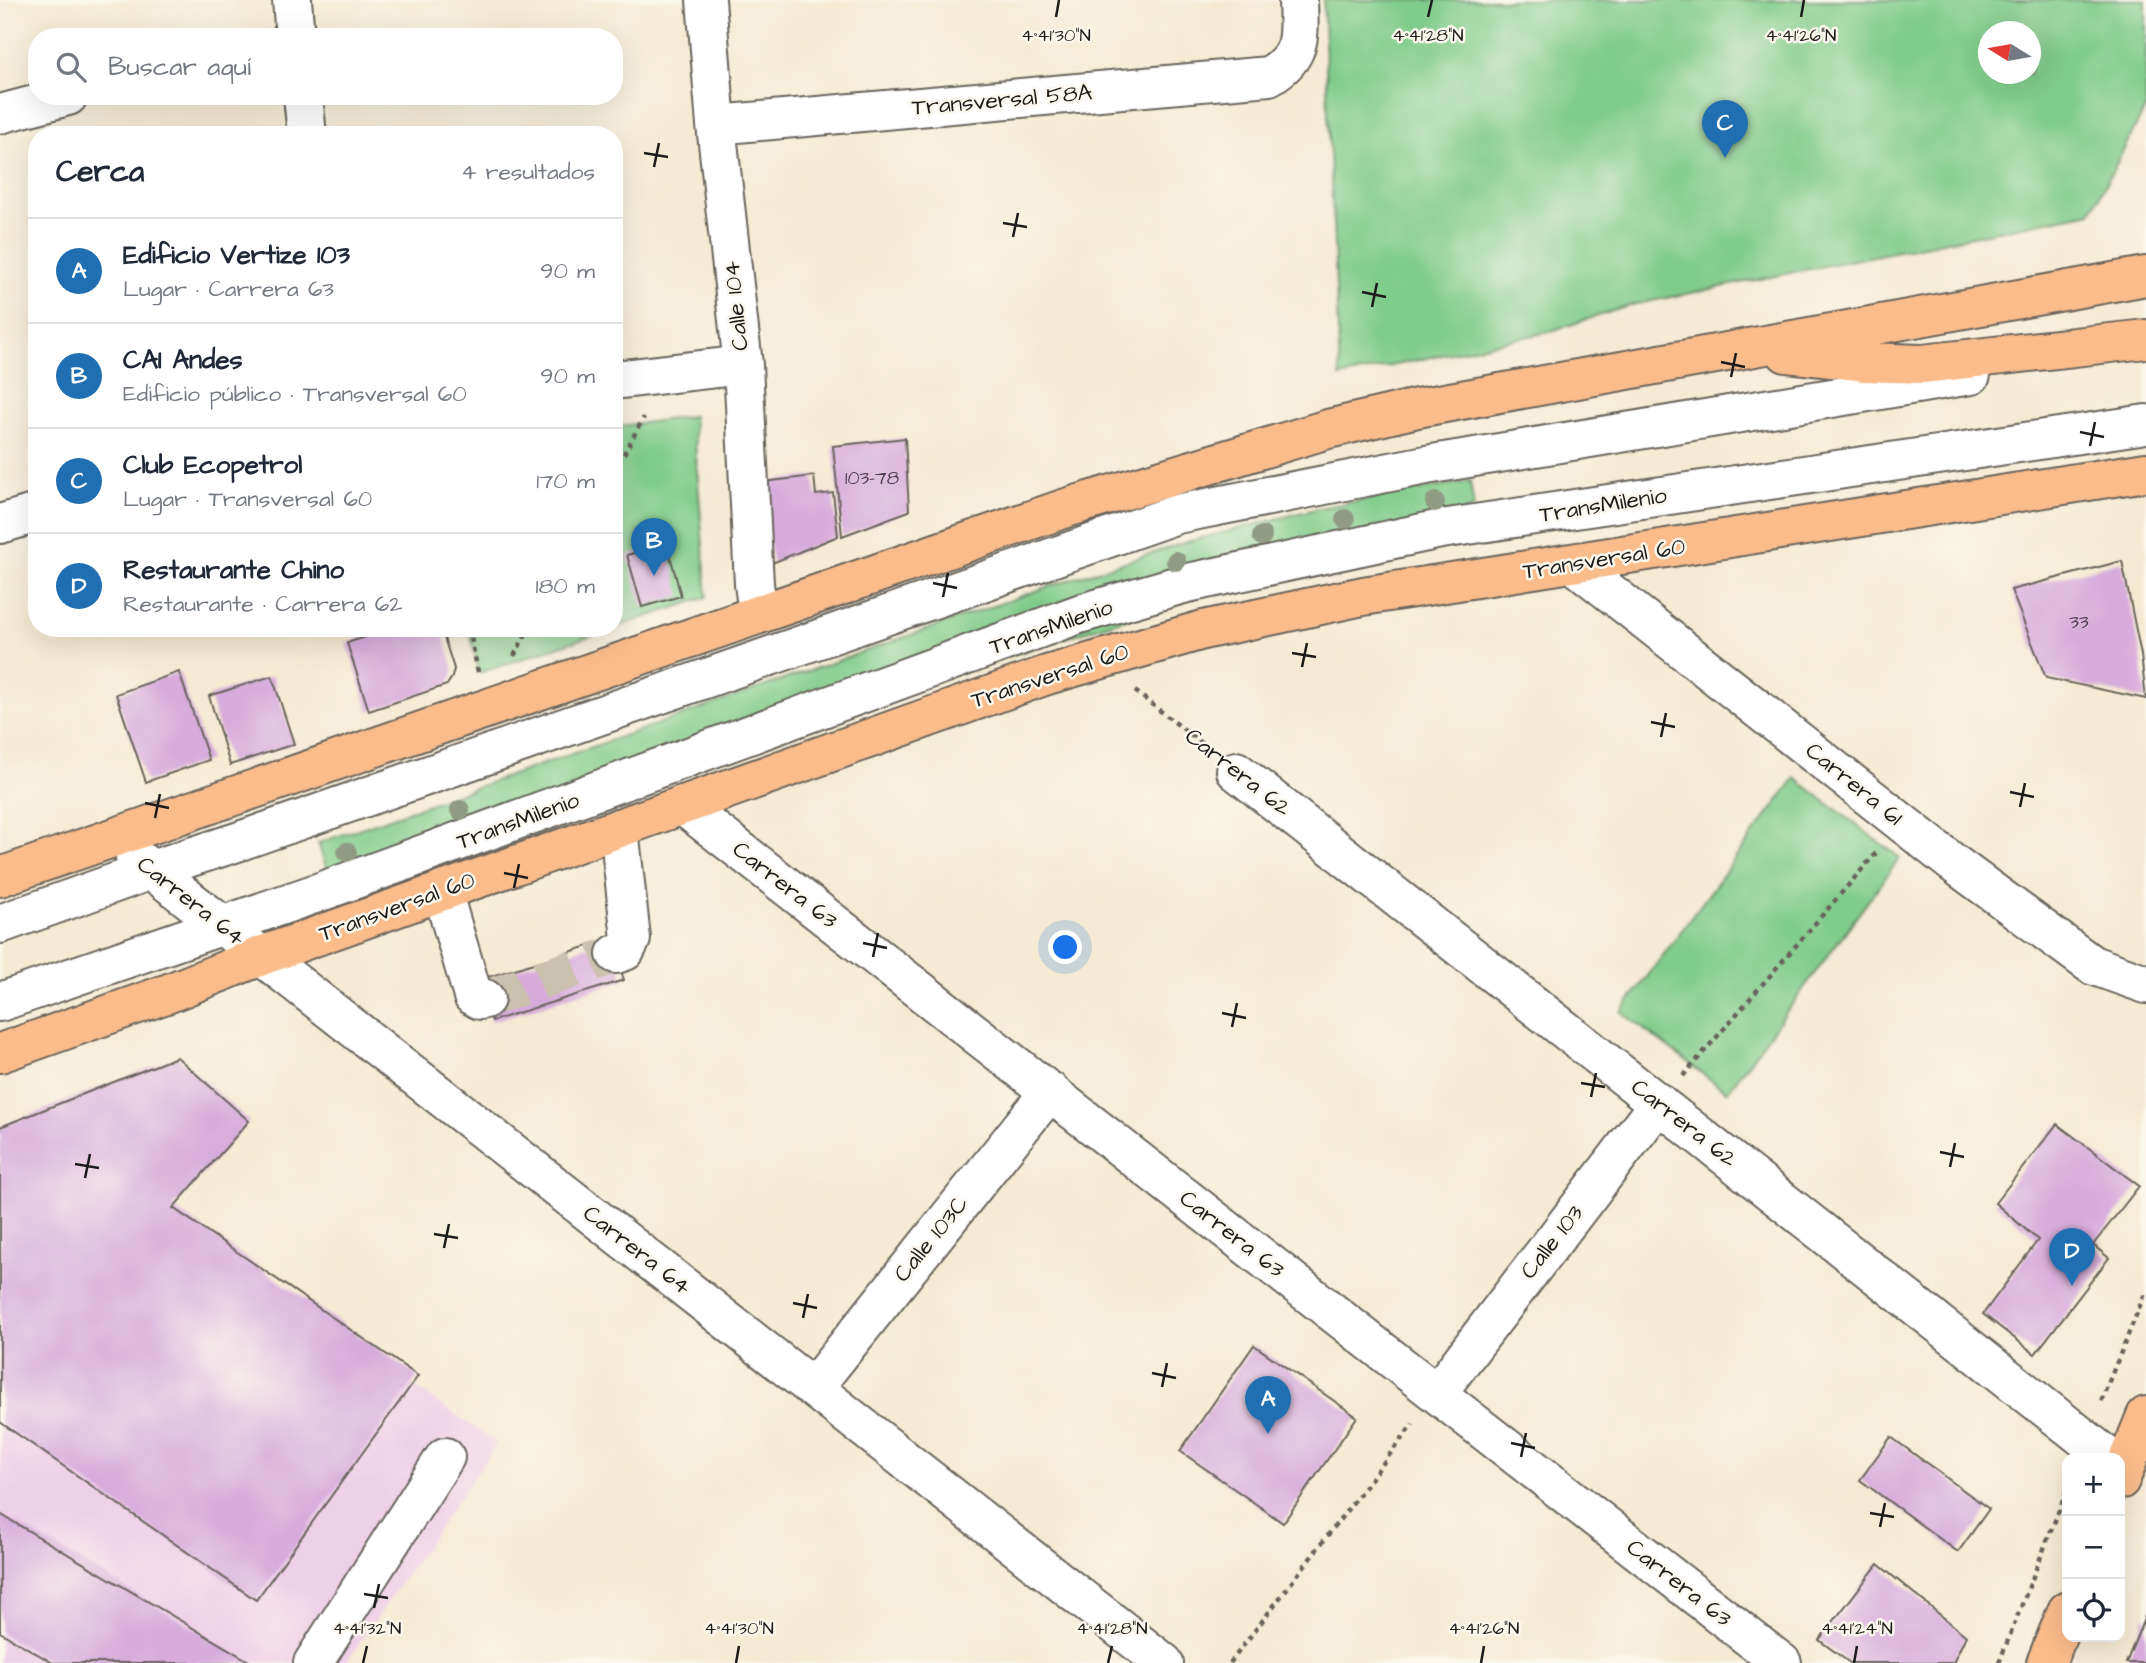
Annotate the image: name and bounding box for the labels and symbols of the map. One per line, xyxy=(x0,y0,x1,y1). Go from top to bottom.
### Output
north arrow xyxy=(1978,21,2041,84)
text: 4°41'30"N xyxy=(1021,23,1091,48)
text: 4°41'28"N xyxy=(1392,23,1464,48)
text: 4°41'26"N xyxy=(1766,23,1836,48)
street label: Transversal 58A xyxy=(911,76,1094,124)
pin: C xyxy=(1702,100,1748,158)
street label: Calle 104 xyxy=(715,259,757,352)
house number: 103-78 xyxy=(845,465,899,492)
street label: TransMilenio xyxy=(1537,479,1669,531)
pin: B xyxy=(631,518,677,576)
street label: Transversal 60 xyxy=(1521,530,1687,588)
street label: TransMilenio xyxy=(985,591,1117,663)
house number: 33 xyxy=(2069,609,2089,636)
street label: Transversal 60 xyxy=(967,635,1133,717)
street label: Carrera 62 xyxy=(1178,720,1298,824)
street label: Carrera 61 xyxy=(1799,735,1909,833)
street label: TransMilenio xyxy=(452,784,584,858)
street label: Carrera 63 xyxy=(726,834,845,936)
street label: Carrera 64 xyxy=(130,849,252,954)
street label: Transversal 60 xyxy=(315,864,479,950)
your location xyxy=(1048,930,1082,964)
street label: Carrera 62 xyxy=(1624,1071,1744,1175)
street label: Carrera 63 xyxy=(1173,1183,1292,1285)
street label: Calle 103C xyxy=(886,1189,976,1289)
street label: Carrera 64 xyxy=(576,1198,698,1303)
street label: Calle 103 xyxy=(1513,1198,1591,1286)
pin: D xyxy=(2049,1228,2095,1286)
pin: A xyxy=(1245,1376,1291,1434)
street label: Carrera 63 xyxy=(1620,1532,1739,1634)
text: 4°41'32"N xyxy=(333,1616,401,1641)
text: 4°41'30"N xyxy=(704,1616,774,1641)
text: 4°41'28"N xyxy=(1076,1616,1148,1641)
text: 4°41'26"N xyxy=(1449,1616,1519,1641)
text: 4°41'24"N xyxy=(1821,1616,1893,1641)

